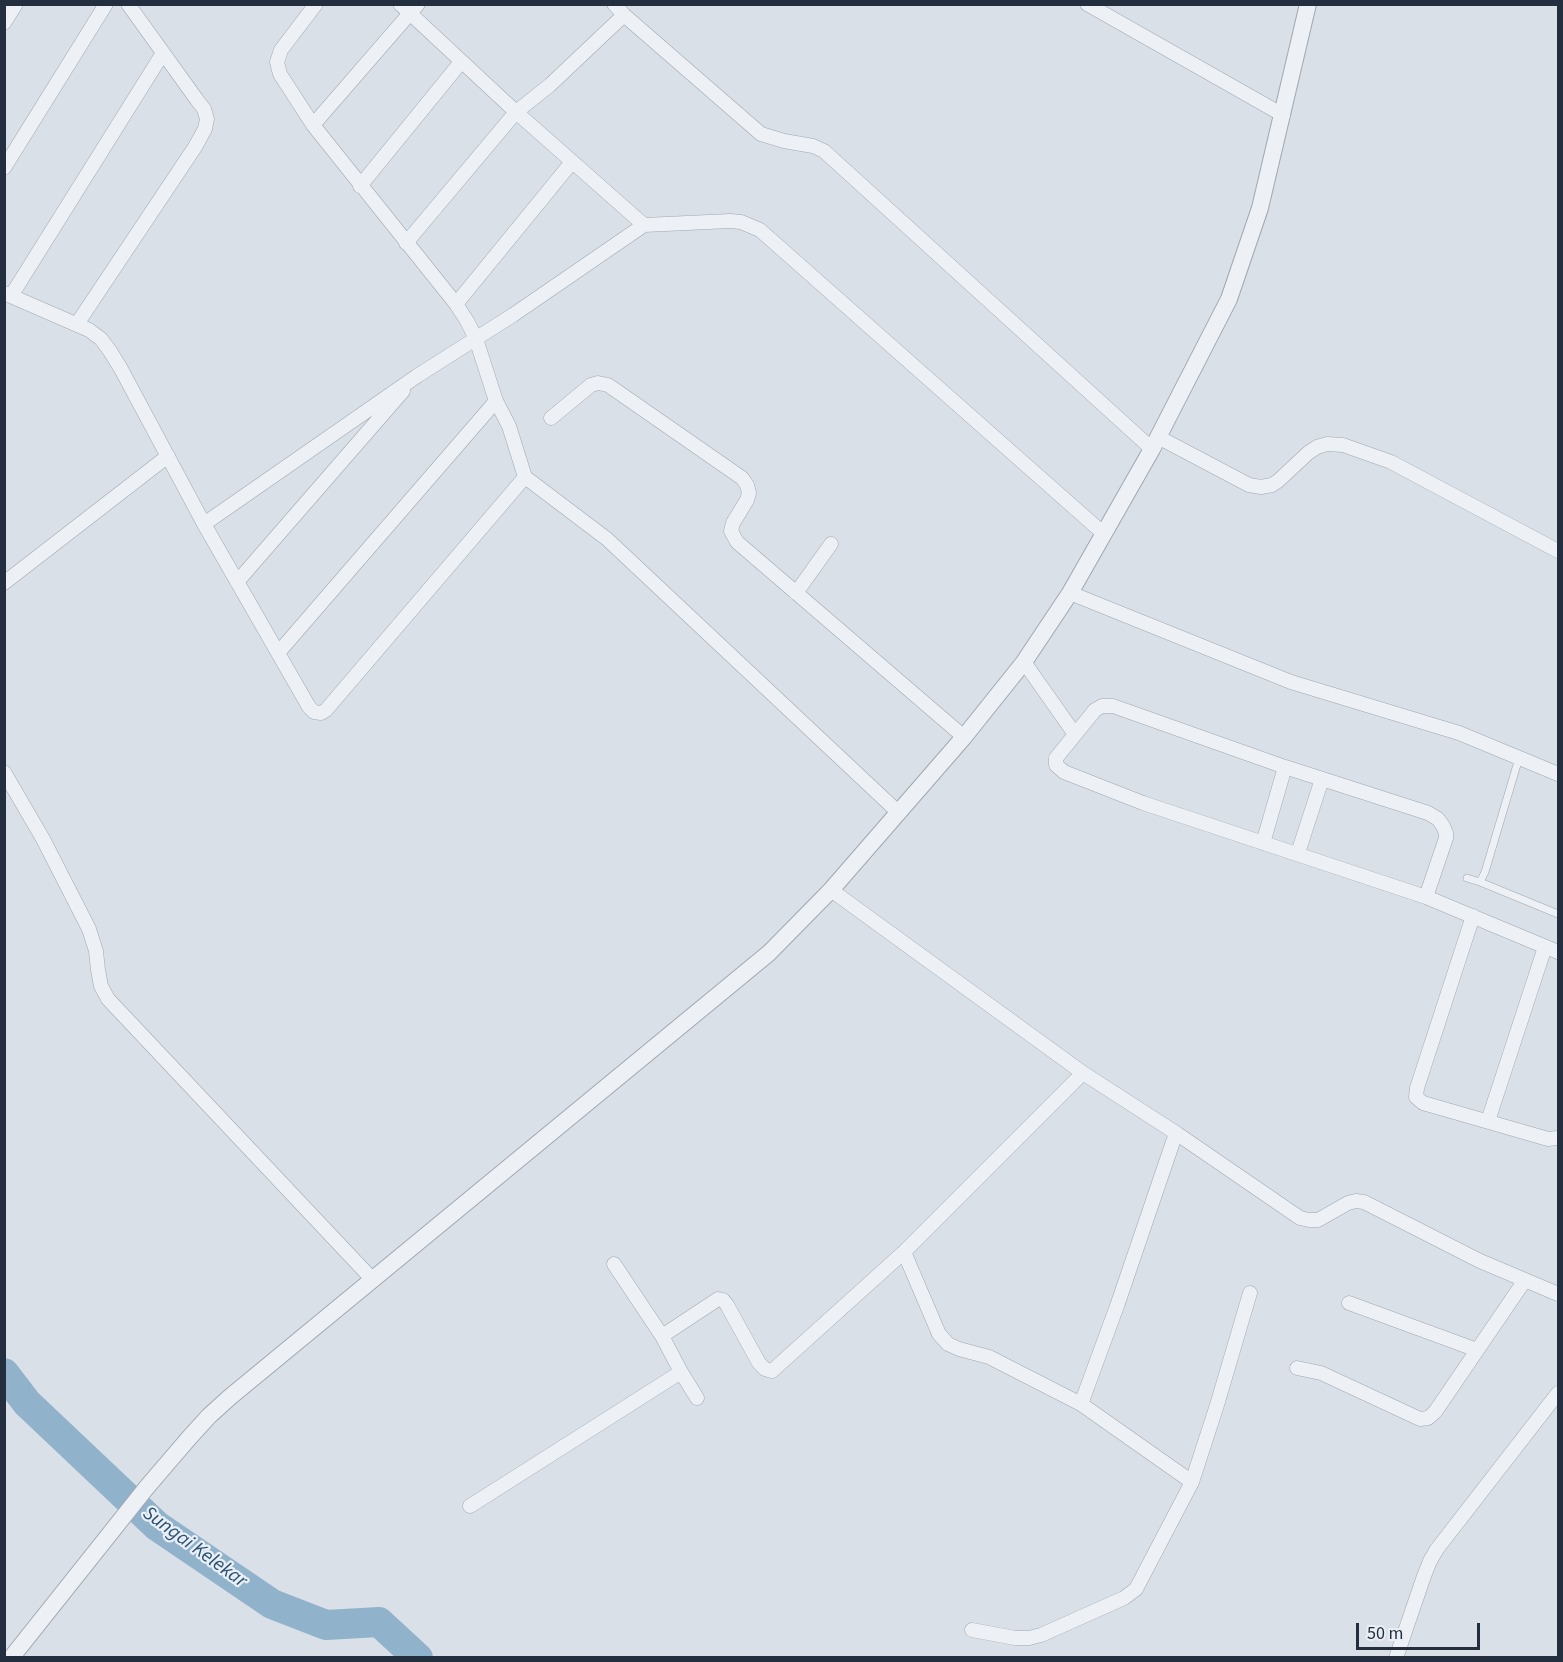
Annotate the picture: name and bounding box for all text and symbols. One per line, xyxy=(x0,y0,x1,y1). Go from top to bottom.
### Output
water label: Sungai Kelekar xyxy=(137,1502,251,1594)
scale bar xyxy=(1359,1611,1484,1649)
text: 50 m xyxy=(1367,1621,1403,1646)

